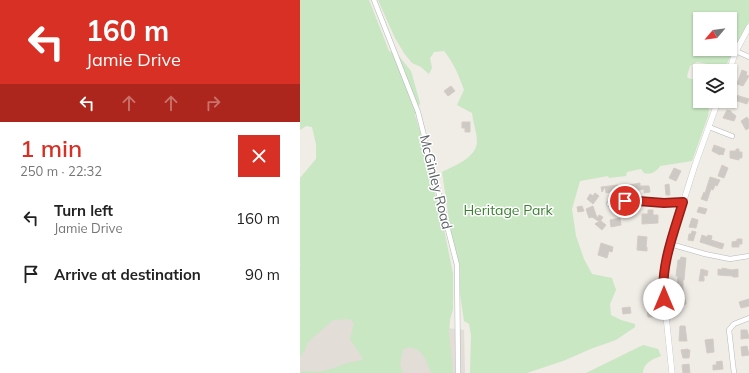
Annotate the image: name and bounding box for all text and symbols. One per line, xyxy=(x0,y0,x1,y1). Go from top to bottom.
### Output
north arrow xyxy=(693,12,737,56)
map controls xyxy=(693,12,737,108)
text: 160 m xyxy=(86,13,169,48)
icon: left xyxy=(20,16,72,68)
text: Jamie Drive xyxy=(86,48,181,71)
button: layers xyxy=(693,64,737,108)
icon: left xyxy=(76,92,98,114)
icon: ahead xyxy=(118,92,140,114)
icon: ahead xyxy=(160,92,182,114)
icon: right xyxy=(202,92,224,114)
text: 1 min xyxy=(20,133,82,163)
street label: McGinley Road xyxy=(416,133,456,231)
button: close xyxy=(238,135,280,177)
text: 250 m · 22:32 xyxy=(20,163,102,179)
pin xyxy=(608,184,642,218)
icon: arrive xyxy=(614,190,636,212)
text: Turn left xyxy=(54,201,113,220)
park label: Heritage Park xyxy=(463,201,553,219)
icon: left xyxy=(20,207,42,229)
text: 160 m xyxy=(236,209,280,228)
text: Jamie Drive xyxy=(54,220,122,236)
icon: arrive xyxy=(20,263,42,285)
text: Arrive at destination xyxy=(54,265,201,284)
text: 90 m xyxy=(245,265,280,284)
position arrow xyxy=(643,278,685,320)

